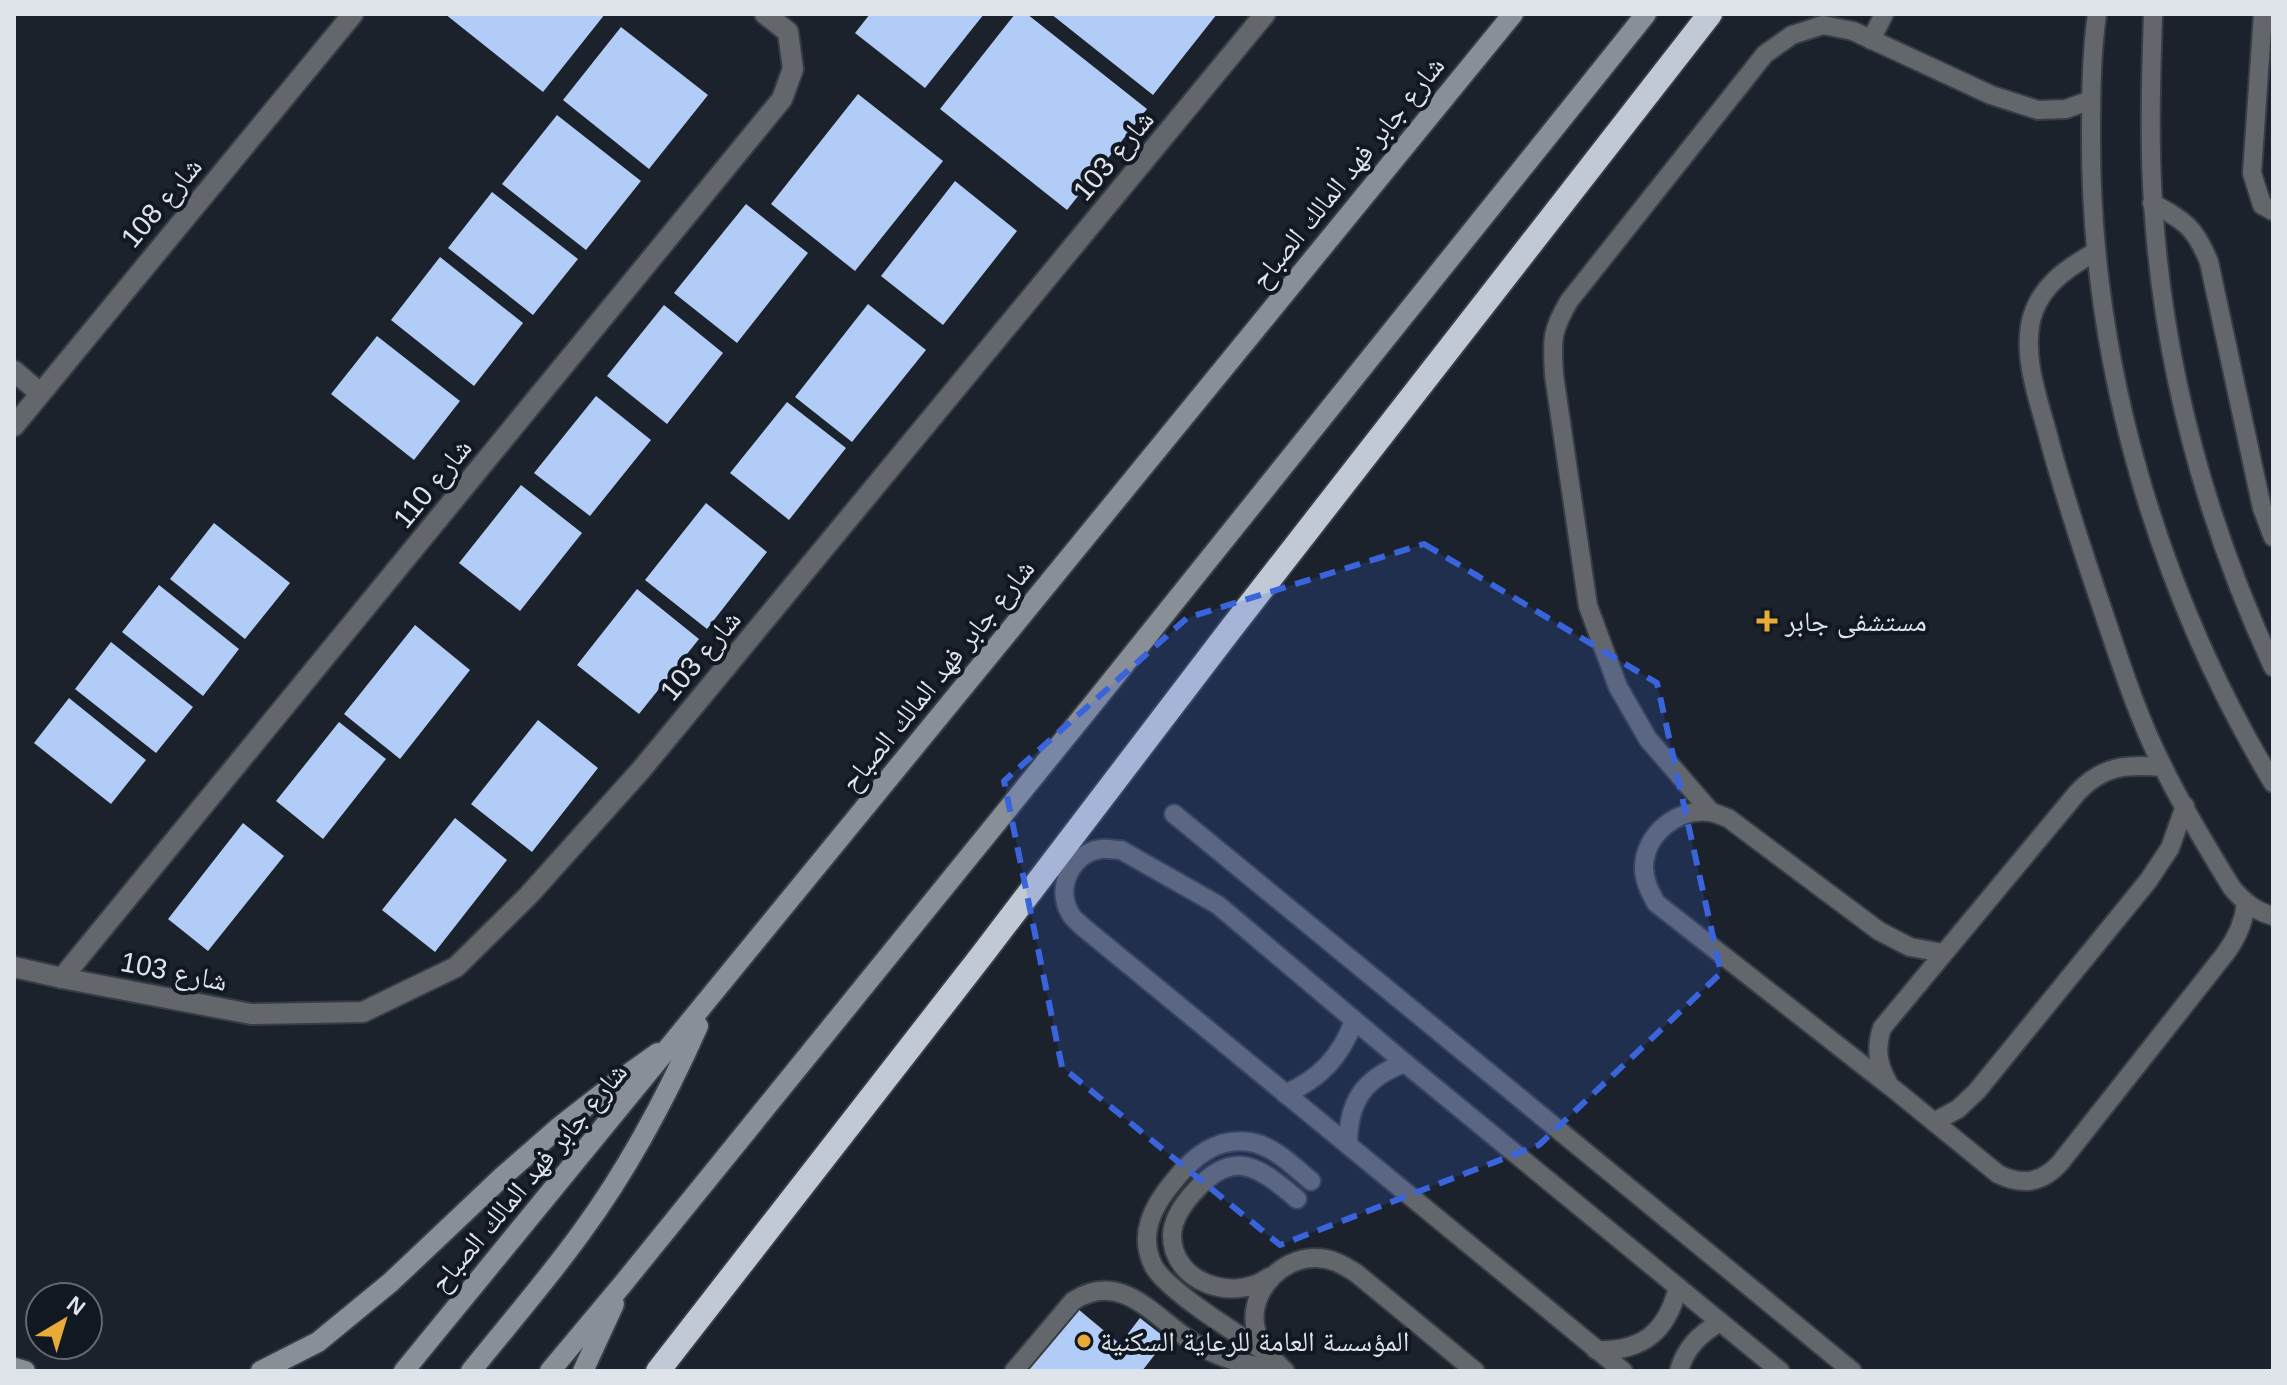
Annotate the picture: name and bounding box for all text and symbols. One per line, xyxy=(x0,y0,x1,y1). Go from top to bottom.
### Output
street label: شارع جابر فهد المالك الصباح xyxy=(1244,50,1452,296)
street label: شارع 103 xyxy=(1067,104,1161,208)
street label: شارع 108 xyxy=(115,151,209,255)
street label: شارع 110 xyxy=(387,433,479,535)
street label: شارع جابر فهد المالك الصباح xyxy=(834,553,1042,799)
street label: شارع 103 xyxy=(654,604,748,708)
place label: مستشفى جابر xyxy=(1784,606,1927,639)
marker: مستشفى جابر xyxy=(1756,610,1778,632)
street label: شارع 103 xyxy=(118,946,230,999)
street label: شارع جابر فهد المالك الصباح xyxy=(424,1057,635,1299)
north arrow xyxy=(24,1281,104,1361)
text: N xyxy=(62,1291,90,1320)
place label: المؤسسة العامة للرعاية السكنية xyxy=(1100,1326,1409,1357)
marker: المؤسسة العامة للرعاية السكنية xyxy=(1075,1332,1093,1350)

